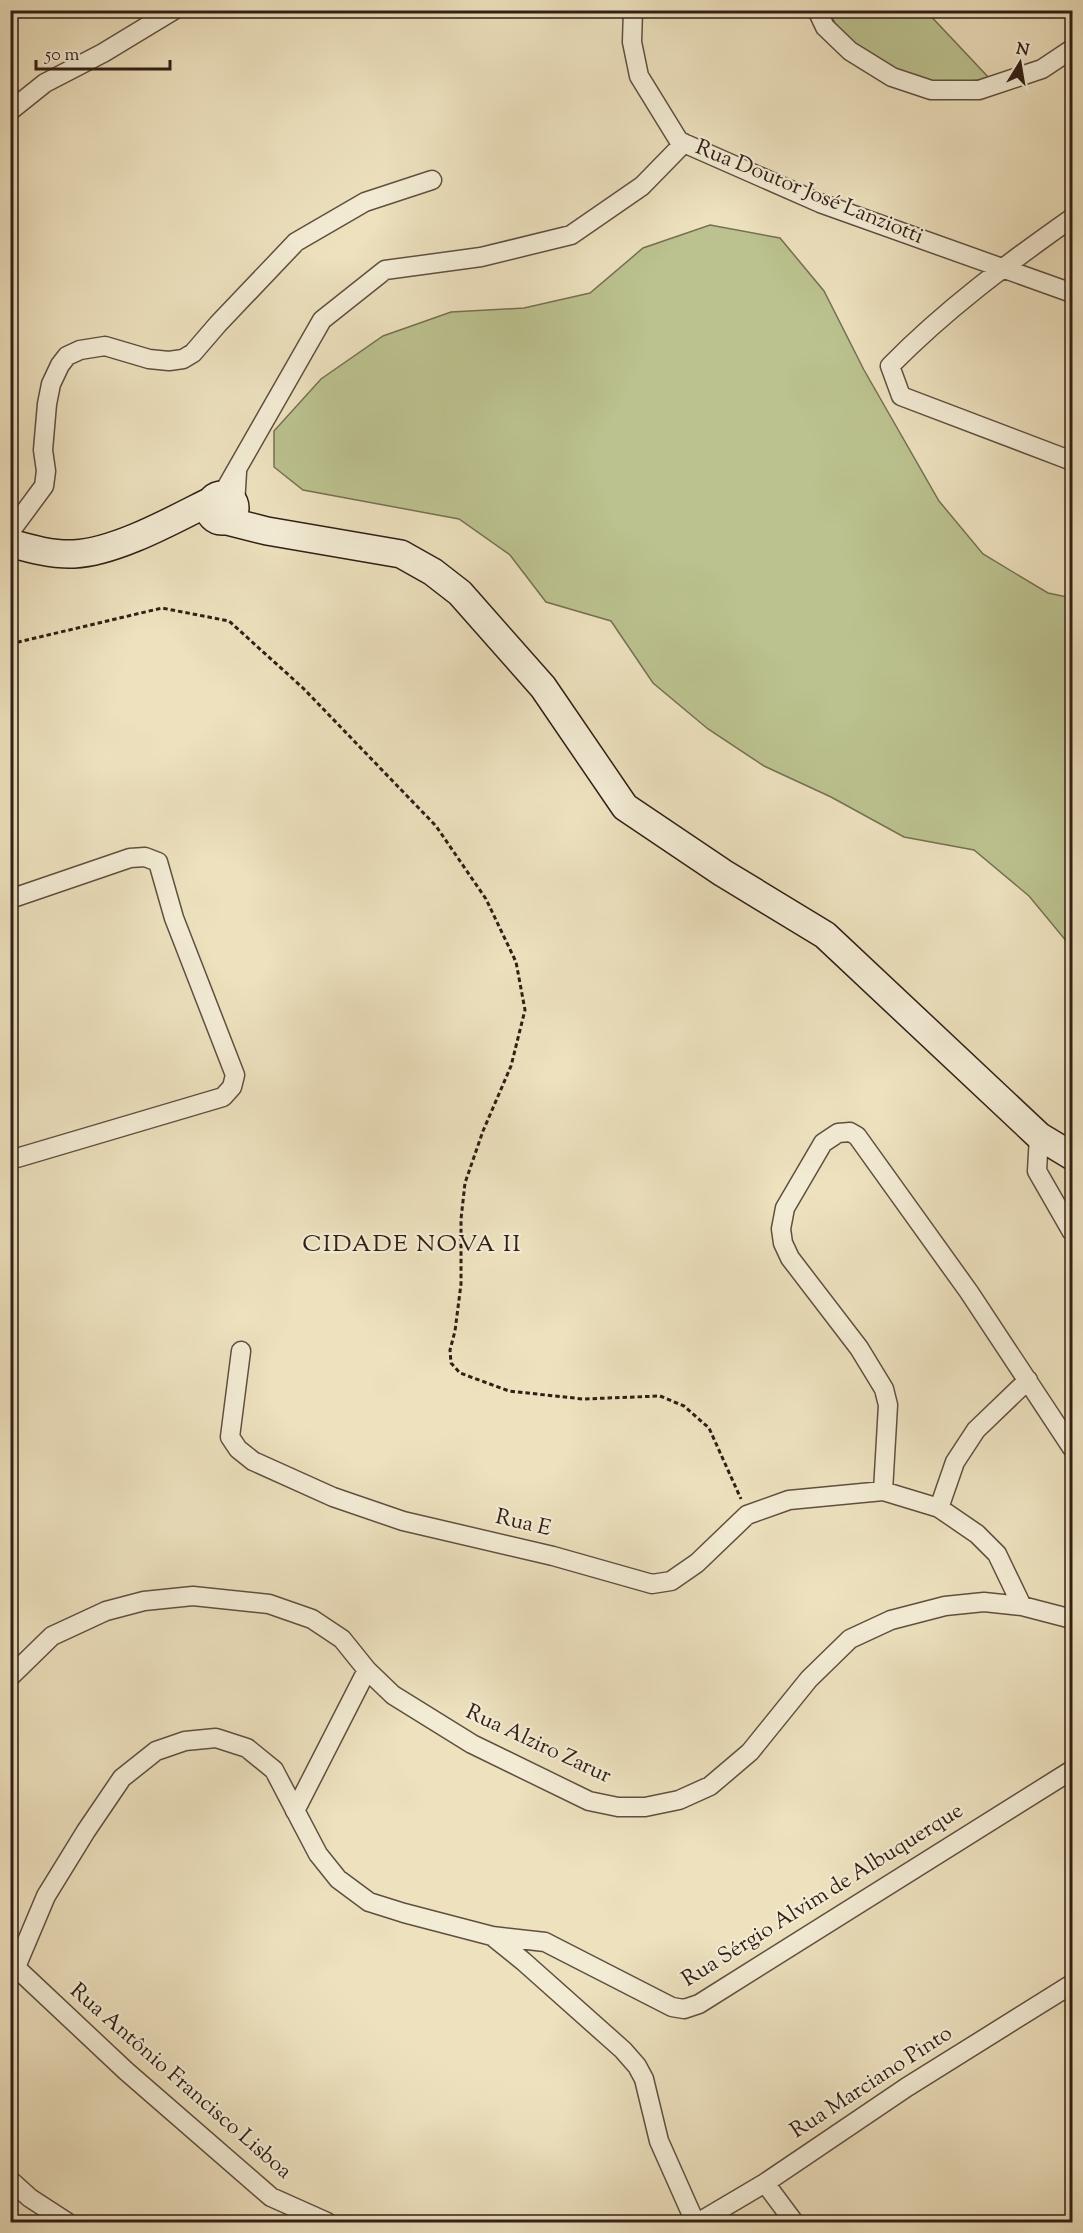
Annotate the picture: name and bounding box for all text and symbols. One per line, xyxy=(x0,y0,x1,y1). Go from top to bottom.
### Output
scale bar xyxy=(36,33,170,71)
north arrow xyxy=(990,33,1050,93)
text: N xyxy=(1014,38,1031,63)
text: 50 m xyxy=(44,43,80,69)
street label: Rua Doutor José Lanziotti xyxy=(690,133,928,253)
district label: CIDADE NOVA II xyxy=(302,1228,522,1262)
street label: Rua E xyxy=(492,1502,554,1546)
street label: Rua Alziro Zarur xyxy=(460,1697,616,1793)
street label: Rua Sérgio Alvim de Albuquerque xyxy=(676,1796,970,1996)
street label: Rua Antônio Francisco Lisboa xyxy=(62,1976,298,2188)
street label: Rua Marciano Pinto xyxy=(785,2019,959,2147)

